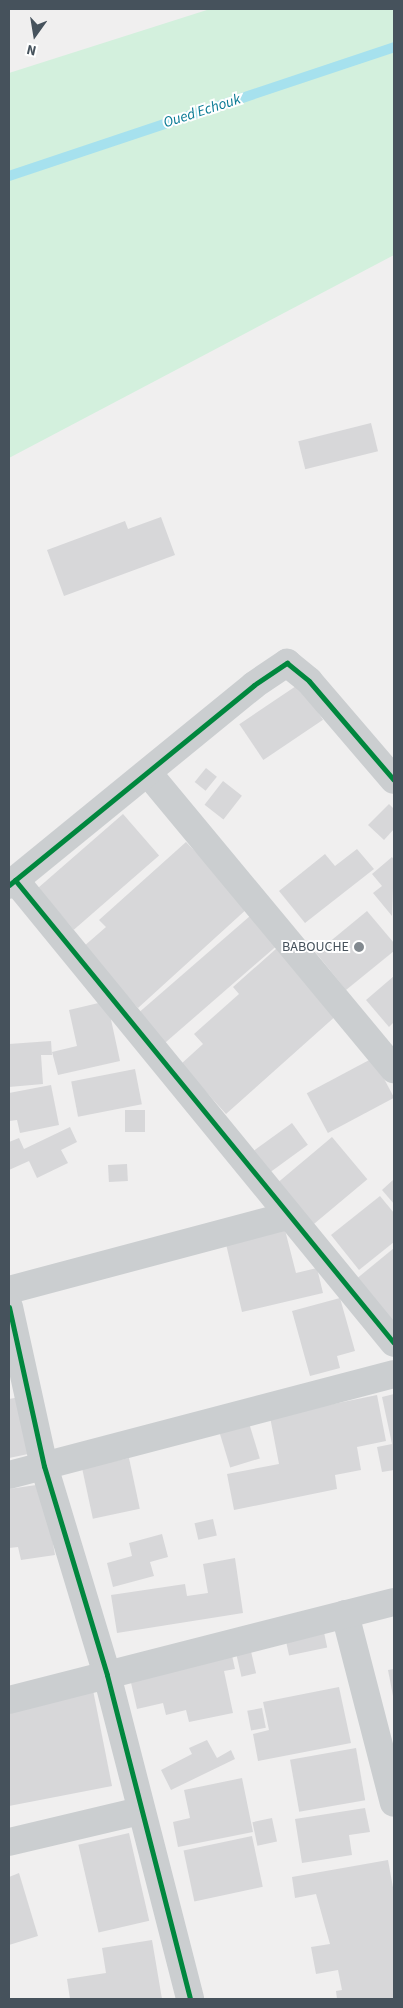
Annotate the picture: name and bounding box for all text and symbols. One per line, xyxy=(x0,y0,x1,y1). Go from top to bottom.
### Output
north arrow xyxy=(10,10,60,60)
text: N xyxy=(25,39,38,60)
water label: Oued Echouk xyxy=(161,90,243,132)
place label: BABOUCHE xyxy=(282,939,349,955)
marker: BABOUCHE xyxy=(353,941,365,953)

